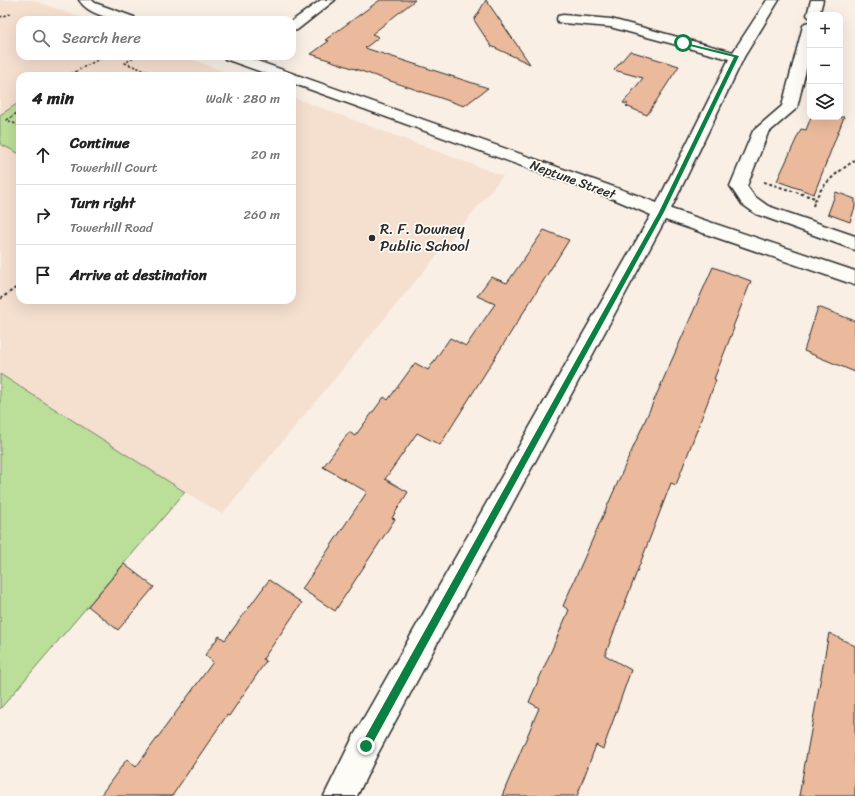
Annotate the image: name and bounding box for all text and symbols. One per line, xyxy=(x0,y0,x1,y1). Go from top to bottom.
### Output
map controls xyxy=(807,12,843,120)
button: + xyxy=(807,12,843,48)
search box xyxy=(16,16,296,60)
text: Search here xyxy=(62,25,141,51)
icon: search xyxy=(30,27,52,49)
route start xyxy=(674,34,692,52)
button: − xyxy=(807,48,843,84)
text: 4 min xyxy=(32,83,74,113)
button: layers xyxy=(807,84,843,120)
text: Walk · 280 m xyxy=(206,87,280,110)
text: Continue xyxy=(70,130,130,156)
text: 20 m xyxy=(251,143,280,166)
icon: ahead xyxy=(32,144,54,166)
street label: Neptune Street xyxy=(527,153,620,206)
text: Towerhill Court xyxy=(70,156,158,179)
text: Turn right xyxy=(70,190,135,216)
text: 260 m xyxy=(244,203,280,226)
icon: right xyxy=(32,204,54,226)
text: Towerhill Road xyxy=(70,216,153,239)
place label: R. F. Downey Public School xyxy=(380,216,470,259)
marker: R. F. Downey Public School xyxy=(367,233,377,243)
text: Arrive at destination xyxy=(70,262,207,288)
icon: arrive xyxy=(32,264,54,286)
route end xyxy=(357,737,375,755)

